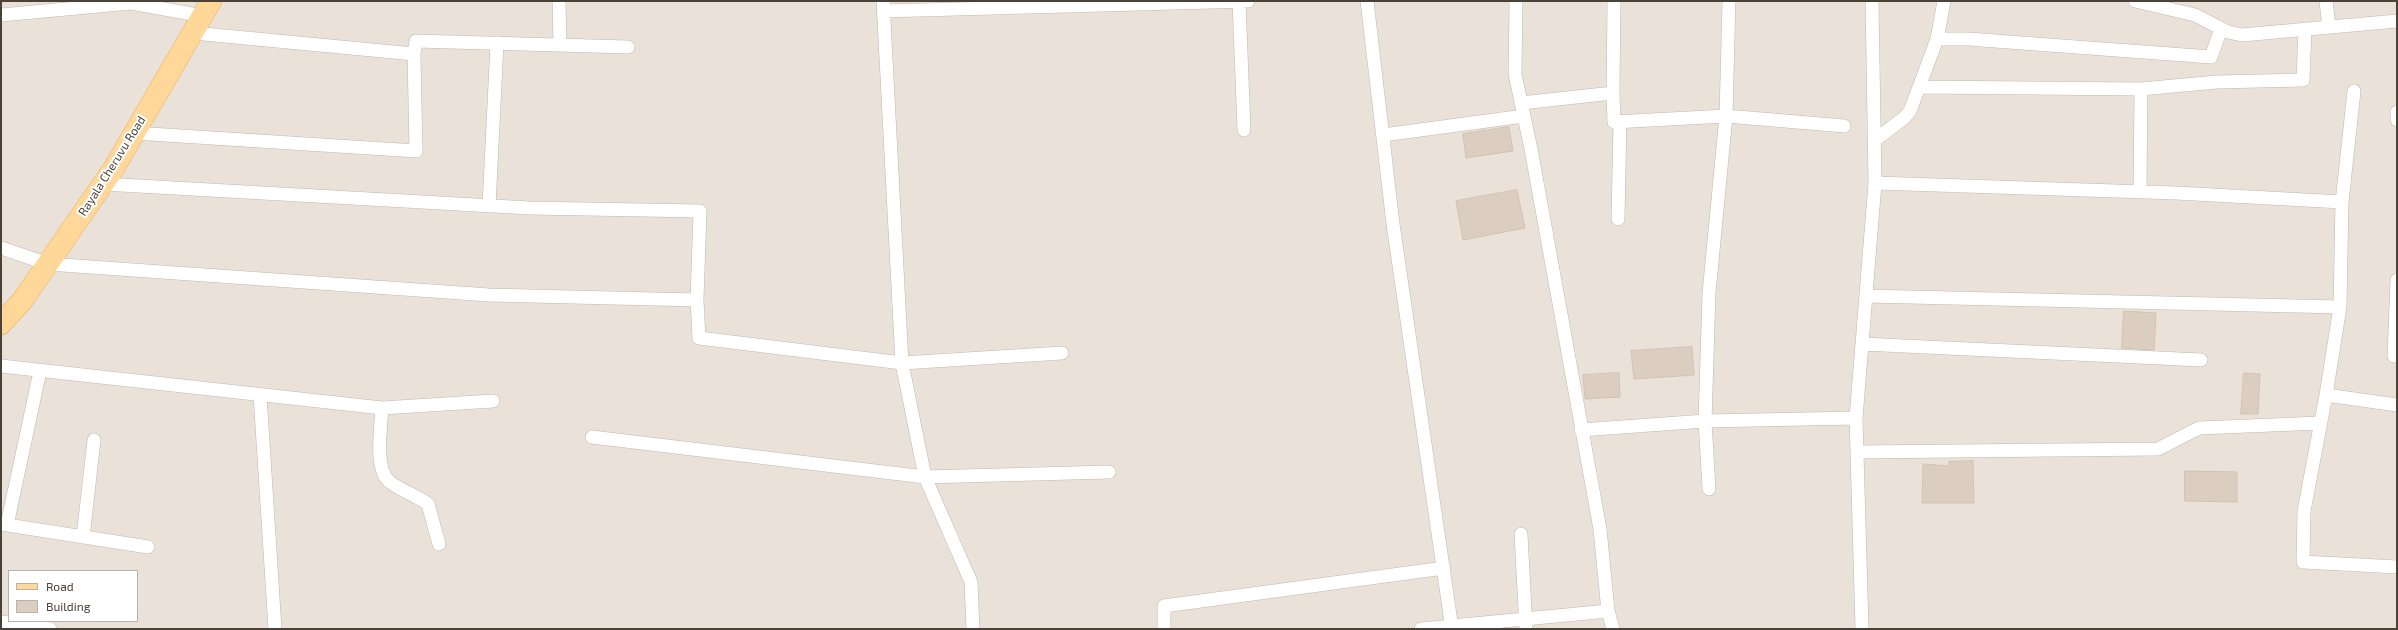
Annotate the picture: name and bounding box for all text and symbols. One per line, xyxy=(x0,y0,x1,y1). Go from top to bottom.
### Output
street label: Rayala Cheruvu Road xyxy=(75,113,149,219)
legend xyxy=(8,570,138,622)
text: Road xyxy=(46,579,74,593)
text: Building xyxy=(46,599,90,613)

